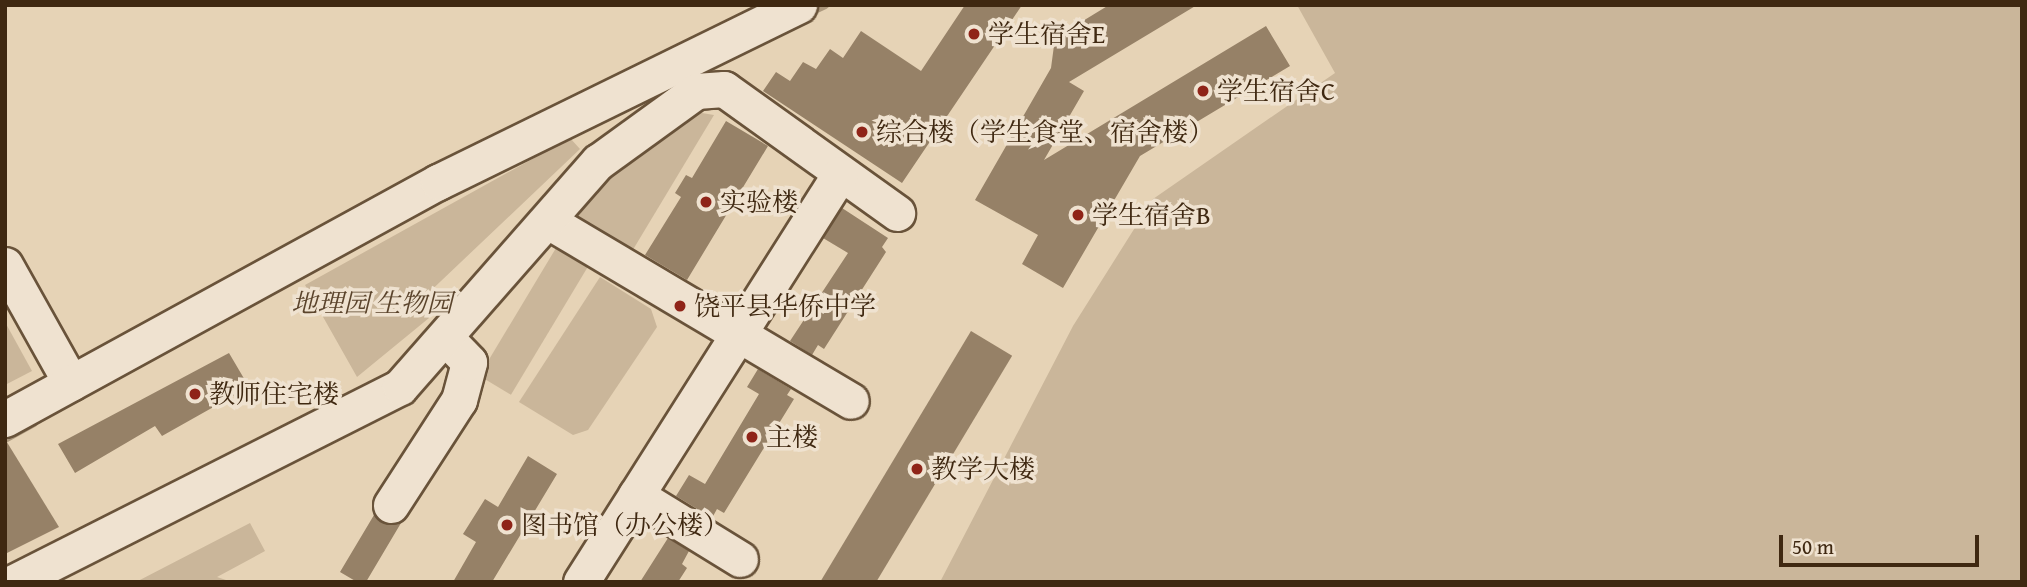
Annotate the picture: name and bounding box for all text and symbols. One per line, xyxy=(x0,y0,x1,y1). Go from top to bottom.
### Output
place label: 学生宿舍E xyxy=(988,18,1105,50)
marker: 学生宿舍E xyxy=(966,26,982,42)
place label: 学生宿舍C xyxy=(1217,75,1335,107)
marker: 学生宿舍C xyxy=(1195,83,1211,99)
place label: 综合楼（学生食堂、宿舍楼） xyxy=(876,116,1214,148)
marker: 综合楼（学生食堂、宿舍楼） xyxy=(854,124,870,140)
place label: 实验楼 xyxy=(720,186,798,218)
marker: 实验楼 xyxy=(698,194,714,210)
place label: 学生宿舍B xyxy=(1092,199,1211,231)
marker: 学生宿舍B xyxy=(1070,207,1086,223)
park label: 地理园 生物园 xyxy=(291,287,453,319)
place label: 饶平县华侨中学 xyxy=(694,290,876,322)
marker: 饶平县华侨中学 xyxy=(672,298,688,314)
place label: 教师住宅楼 xyxy=(209,378,339,410)
marker: 教师住宅楼 xyxy=(187,386,203,402)
place label: 主楼 xyxy=(766,421,818,453)
marker: 主楼 xyxy=(744,429,760,445)
place label: 教学大楼 xyxy=(931,453,1035,485)
marker: 教学大楼 xyxy=(909,461,925,477)
place label: 图书馆（办公楼） xyxy=(521,509,729,541)
marker: 图书馆（办公楼） xyxy=(499,517,515,533)
scale bar xyxy=(1782,520,1982,564)
text: 50 m xyxy=(1792,531,1834,562)

